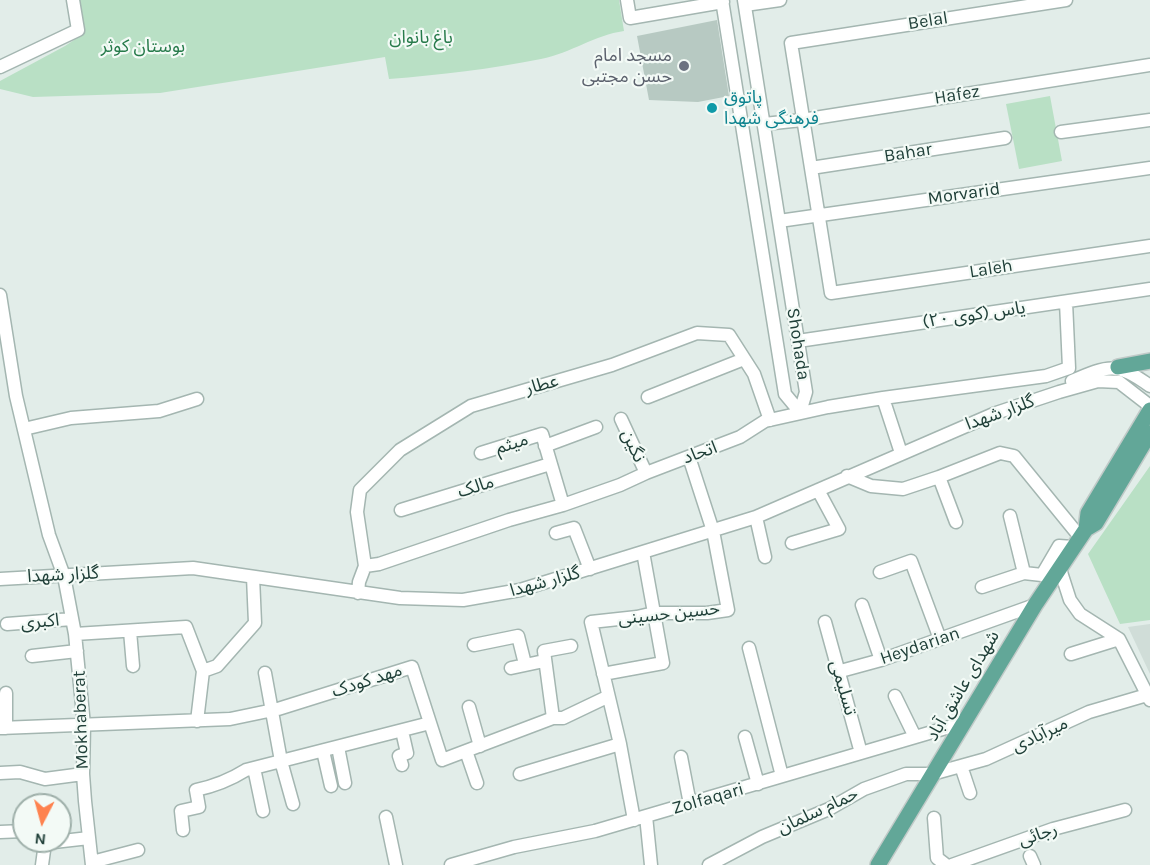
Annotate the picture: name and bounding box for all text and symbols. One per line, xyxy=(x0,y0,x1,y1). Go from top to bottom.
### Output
street label: Belal xyxy=(906,7,950,35)
park label: باغ بانوان xyxy=(389,27,453,49)
park label: بوستان کوثر xyxy=(101,36,185,58)
place label: مسجد امام حسن مجتبی xyxy=(582,45,672,88)
marker: مسجد امام حسن مجتبی xyxy=(677,59,691,73)
street label: Hafez xyxy=(933,81,981,109)
place label: پاتوق فرهنگی شهدا xyxy=(724,87,819,130)
marker: پاتوق فرهنگی شهدا xyxy=(705,101,719,115)
street label: Bahar xyxy=(882,139,934,167)
street label: Morvarid xyxy=(926,178,1002,210)
street label: Laleh xyxy=(968,255,1014,283)
street label: یاس (کوی ۲۰) xyxy=(921,297,1027,333)
street label: Shohada xyxy=(782,306,814,382)
street label: عطار xyxy=(523,370,561,400)
street label: گلزار شهدا xyxy=(963,391,1037,435)
street label: نگین xyxy=(616,426,650,466)
street label: میثم xyxy=(493,429,531,459)
street label: اتحاد xyxy=(680,437,720,469)
street label: مالک xyxy=(455,471,497,503)
street label: گلزار شهدا xyxy=(27,562,99,588)
street label: گلزار شهدا xyxy=(508,562,582,602)
street label: حسین حسینی xyxy=(617,598,721,630)
street label: اکبری xyxy=(20,610,60,634)
street label: Heydarian xyxy=(877,622,963,670)
street label: شهدای عاشق آباد xyxy=(922,627,1004,745)
street label: تسلیمی xyxy=(825,658,861,718)
street label: مهد کودک xyxy=(329,659,405,703)
street label: Mokhaberat xyxy=(68,670,94,770)
street label: میرآبادی xyxy=(1009,713,1071,757)
street label: Zolfaqari xyxy=(670,778,746,820)
street label: حمام سلمان xyxy=(774,783,862,839)
north arrow xyxy=(12,793,72,853)
street label: رجائی xyxy=(1016,819,1060,851)
text: N xyxy=(34,829,47,849)

